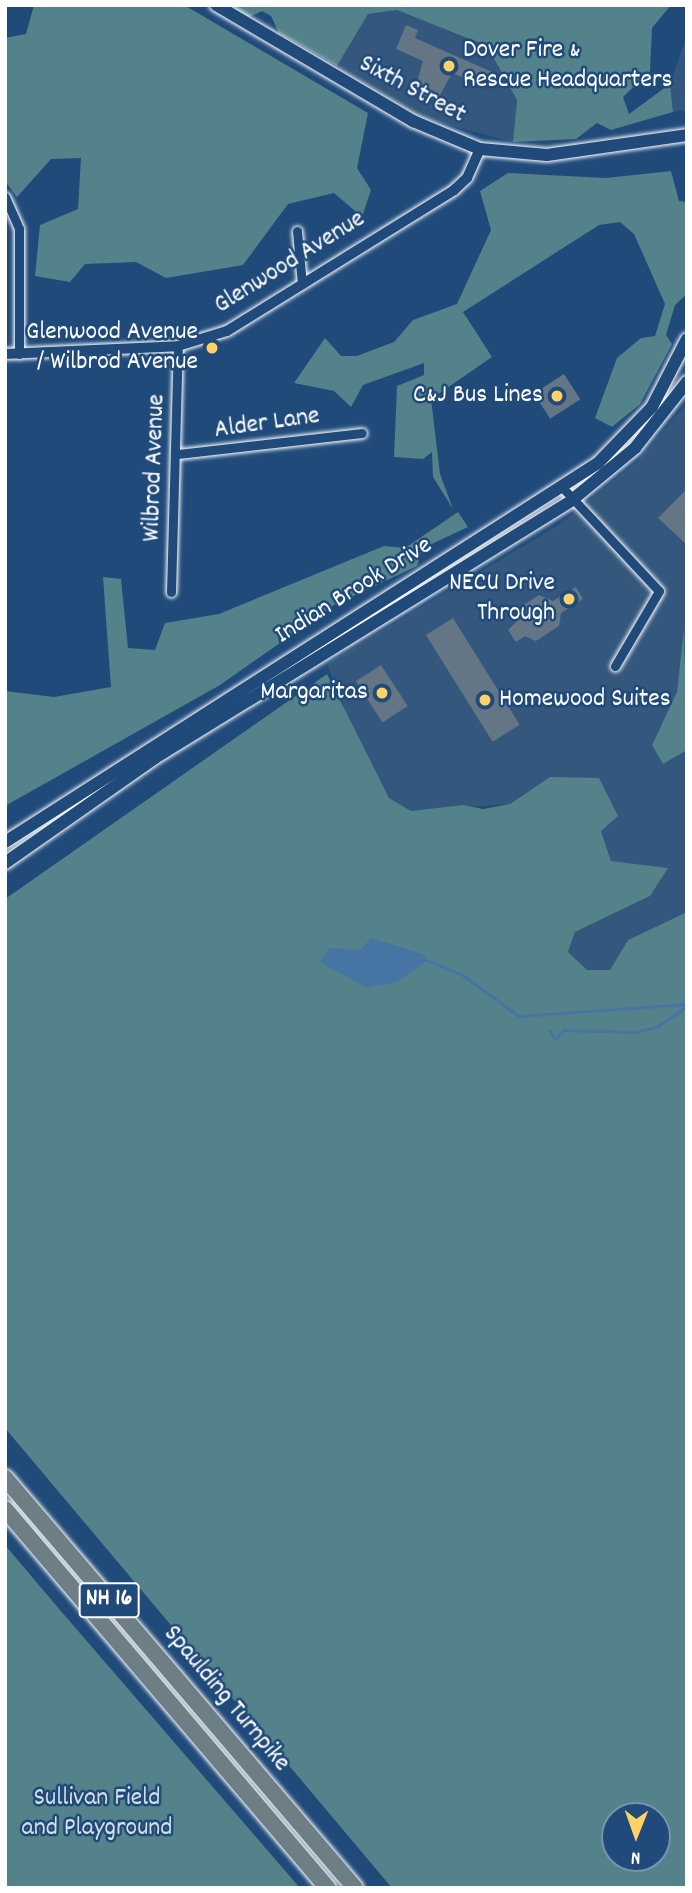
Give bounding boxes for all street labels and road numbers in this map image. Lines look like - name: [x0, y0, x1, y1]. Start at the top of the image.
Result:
- street label: Sixth Street: [353, 49, 471, 131]
- street label: Glenwood Avenue: [209, 204, 371, 322]
- street label: Wilbrod Avenue: [137, 394, 173, 542]
- street label: Alder Lane: [212, 401, 322, 447]
- street label: Indian Brook Drive: [270, 530, 438, 652]
- road number: NH 16: [78, 1580, 140, 1620]
- street label: Spaulding Turnpike: [156, 1619, 296, 1779]

